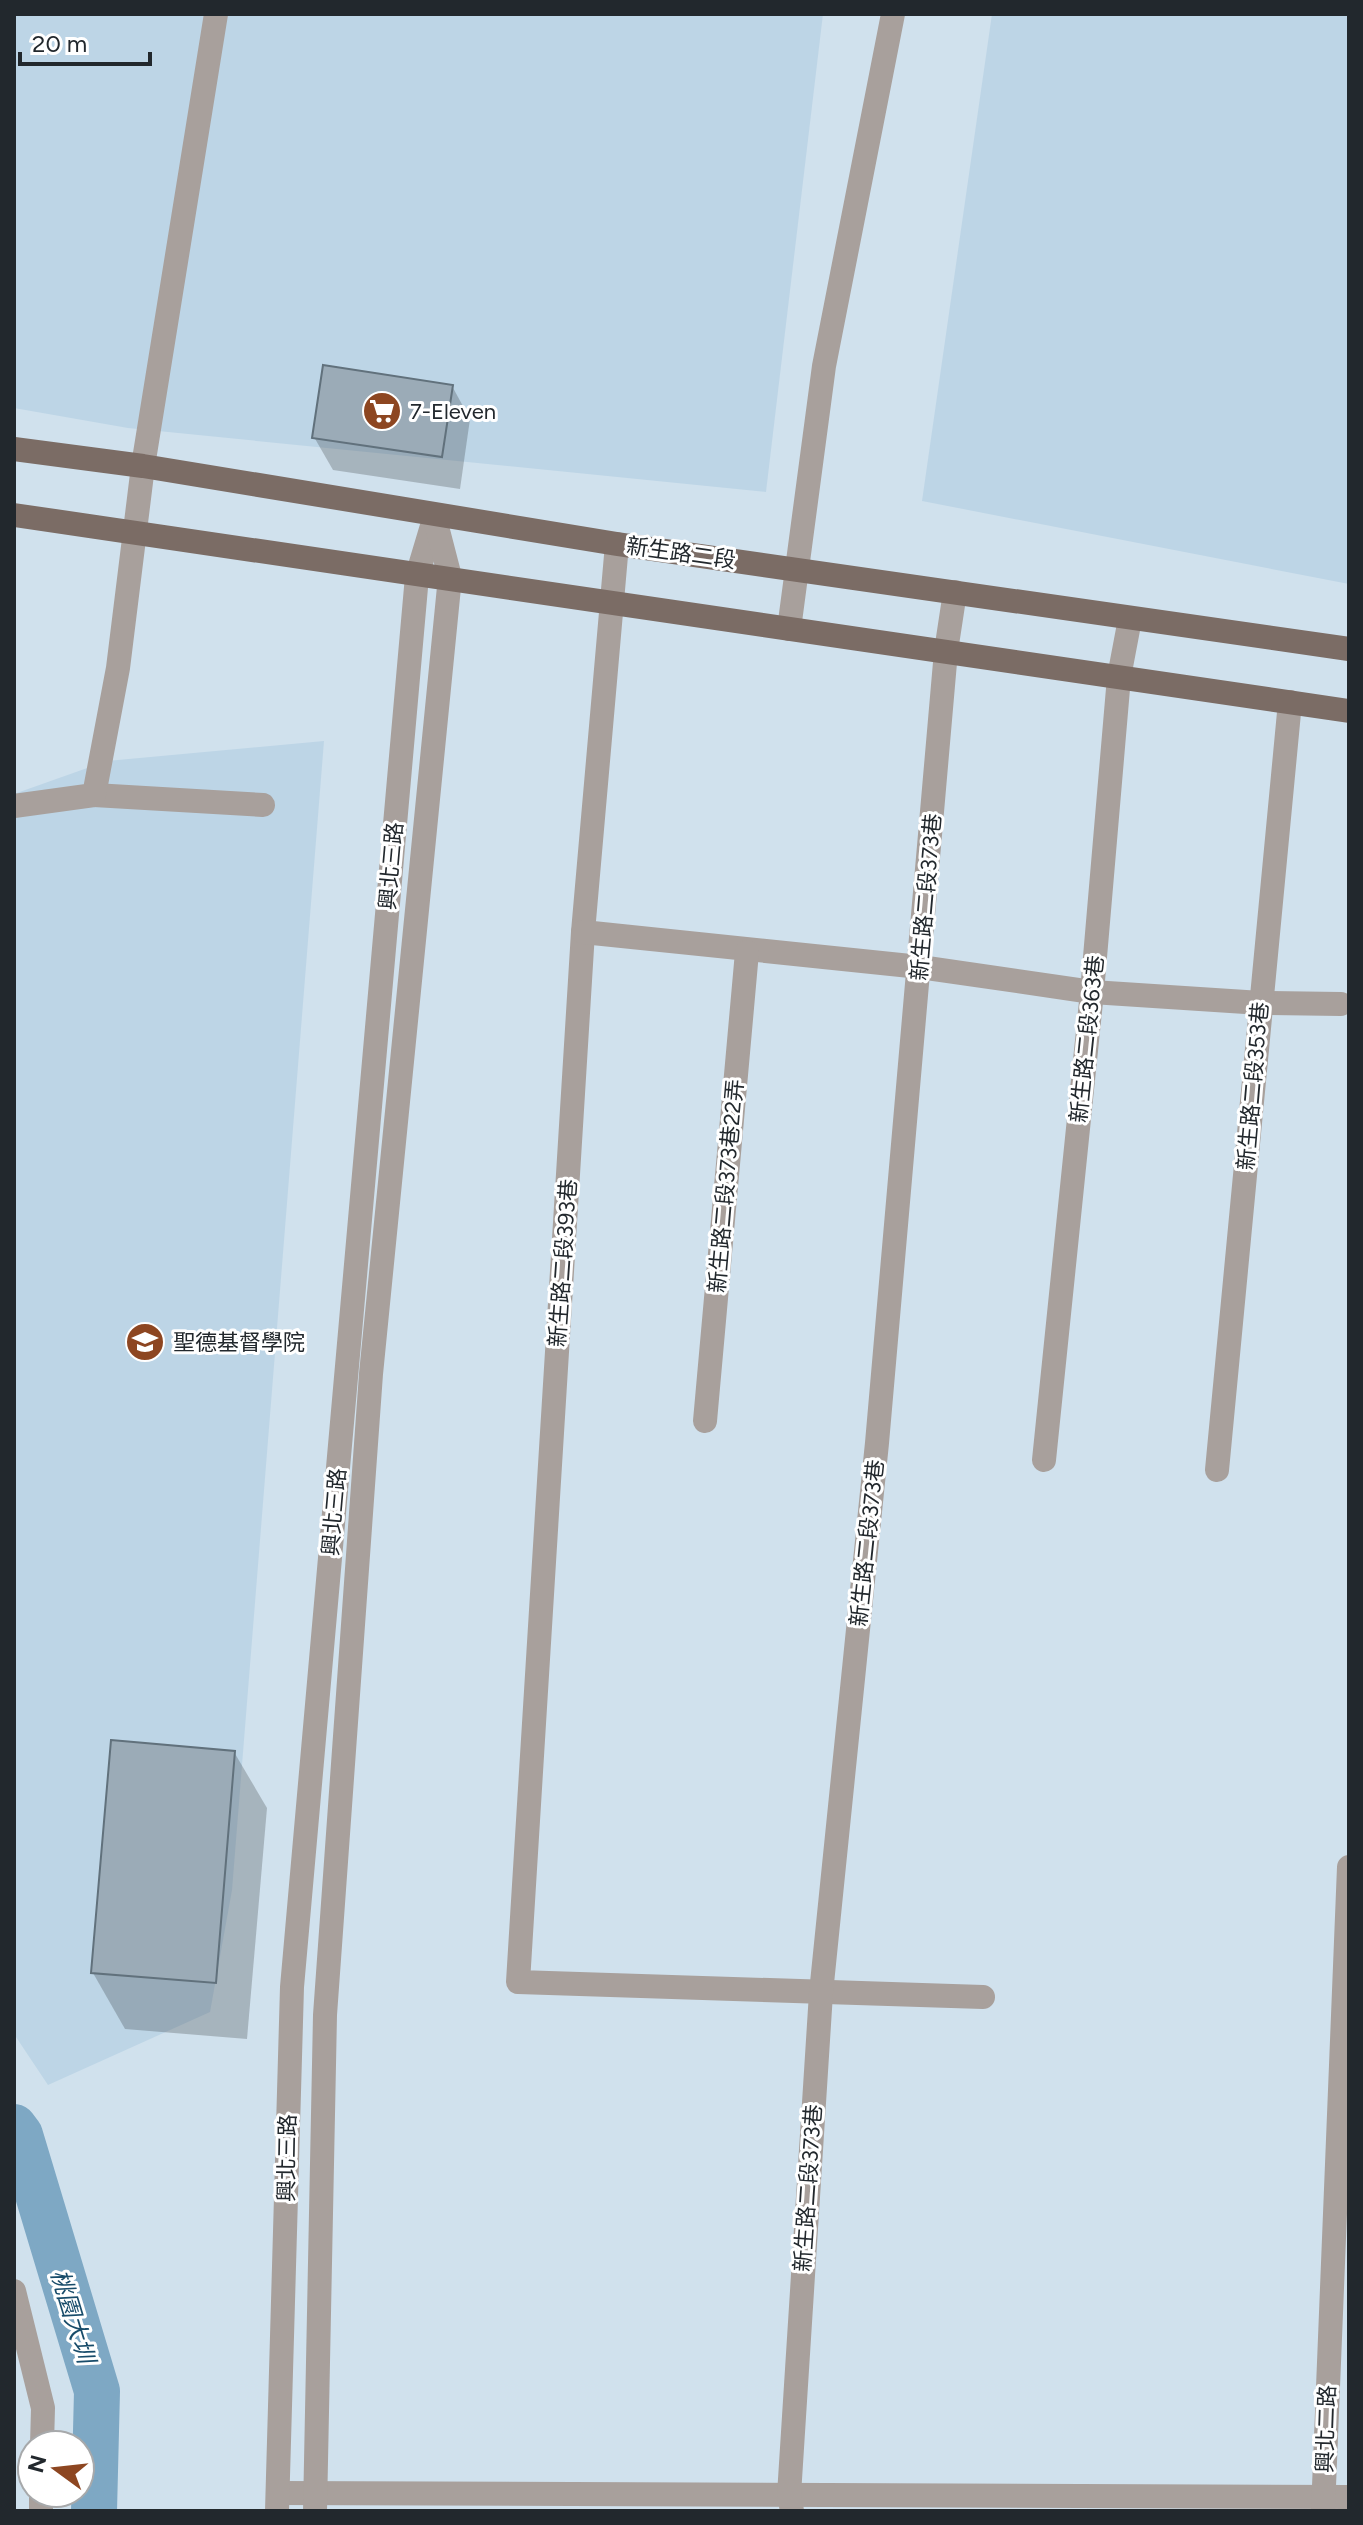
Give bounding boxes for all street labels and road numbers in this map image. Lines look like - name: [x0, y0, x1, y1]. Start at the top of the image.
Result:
- street label: 新生路二段: [625, 532, 737, 574]
- street label: 新生路二段373巷: [905, 812, 947, 982]
- street label: 興北三路: [374, 821, 408, 911]
- street label: 新生路二段363巷: [1065, 954, 1109, 1124]
- street label: 新生路二段353巷: [1232, 1001, 1274, 1171]
- street label: 新生路二段373巷22弄: [703, 1078, 749, 1294]
- street label: 新生路二段393巷: [544, 1178, 582, 1348]
- street label: 新生路二段373巷: [845, 1458, 889, 1628]
- street label: 興北三路: [317, 1467, 351, 1557]
- street label: 新生路二段373巷: [789, 2103, 827, 2273]
- street label: 興北三路: [273, 2114, 301, 2202]
- street label: 興北二路: [1311, 2385, 1341, 2473]

